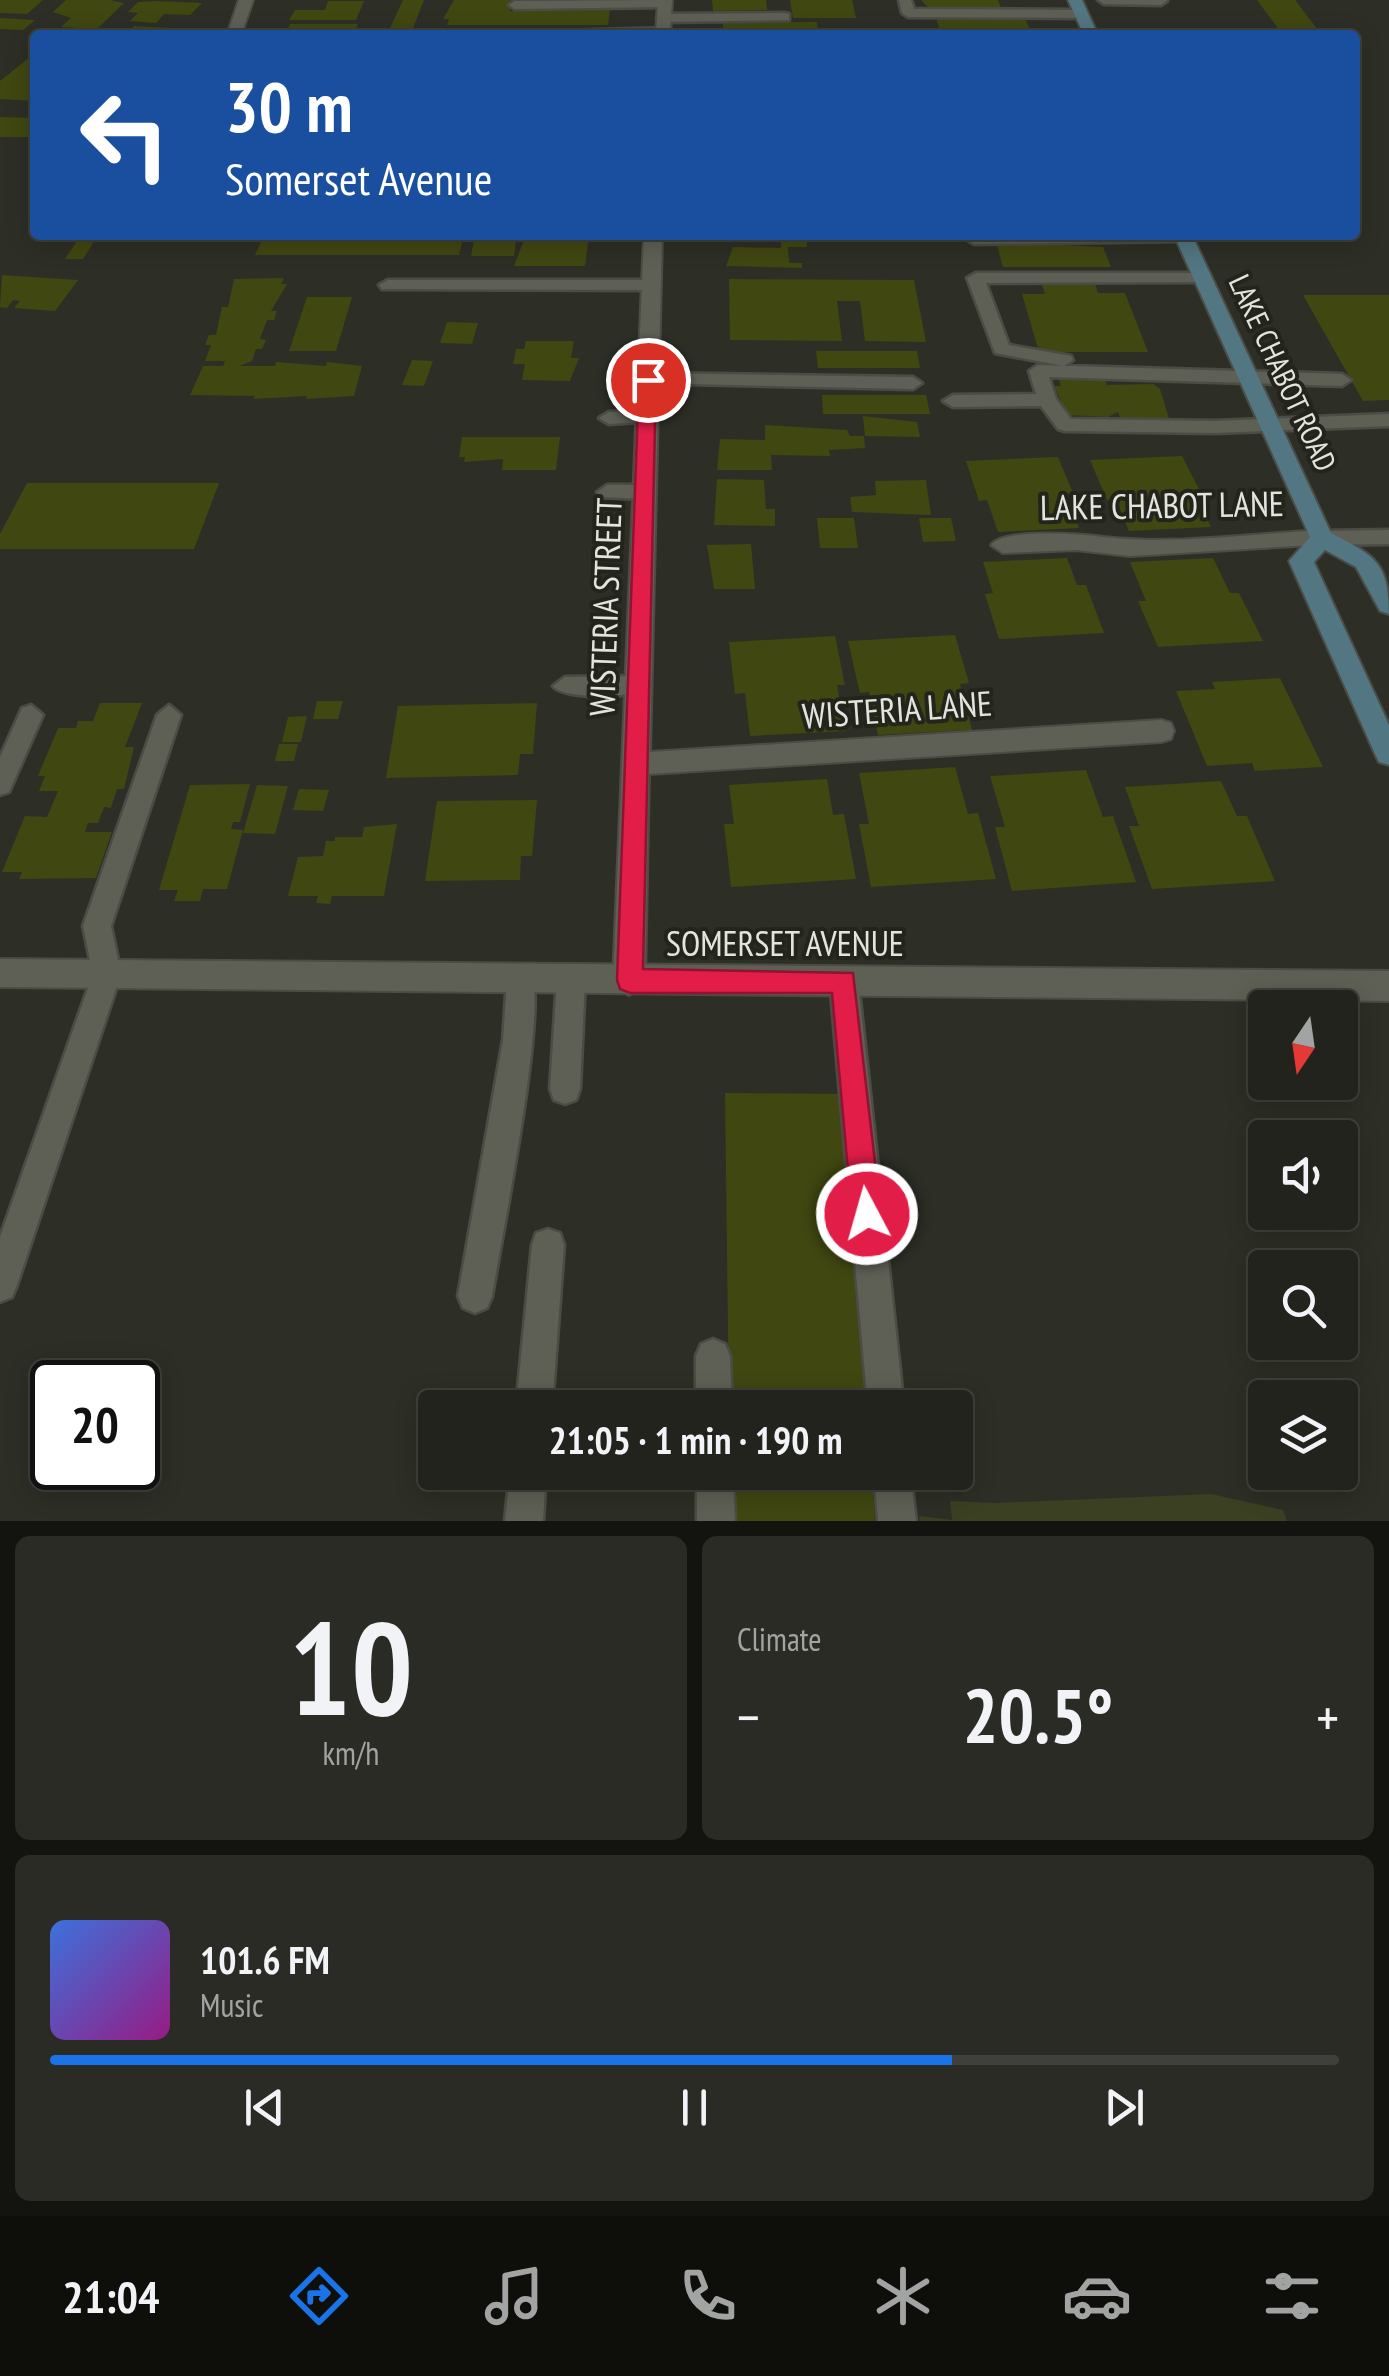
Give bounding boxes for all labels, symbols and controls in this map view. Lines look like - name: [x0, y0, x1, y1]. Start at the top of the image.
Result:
- text: 30 m: [225, 61, 353, 151]
- icon: left: [60, 70, 190, 200]
- text: Somerset Avenue: [225, 149, 492, 207]
- street label: LAKE CHABOT ROAD: [1221, 268, 1346, 477]
- pin: [606, 338, 691, 423]
- icon: arrive: [621, 353, 676, 408]
- street label: LAKE CHABOT LANE: [1040, 480, 1284, 530]
- street label: WISTERIA STREET: [578, 497, 632, 717]
- street label: WISTERIA LANE: [800, 679, 993, 739]
- street label: SOMERSET AVENUE: [666, 920, 904, 966]
- north arrow: [1248, 990, 1358, 1100]
- map controls: [1248, 990, 1358, 1490]
- button: sound: [1248, 1120, 1358, 1230]
- position arrow: [815, 1162, 919, 1266]
- button: search: [1248, 1250, 1358, 1360]
- speed limit sign: 20: [30, 1360, 160, 1490]
- button: layers: [1248, 1380, 1358, 1490]
- text: 21:05 · 1 min · 190 m: [549, 1415, 842, 1464]
- text: 10: [289, 1583, 413, 1751]
- text: Climate: [737, 1618, 821, 1660]
- text: 20.5°: [963, 1667, 1113, 1764]
- text: −: [737, 1681, 760, 1752]
- text: +: [1316, 1681, 1339, 1752]
- text: km/h: [323, 1732, 379, 1774]
- text: 101.6 FM: [200, 1935, 330, 1984]
- text: Music: [200, 1984, 263, 2026]
- icon: previous: [237, 2080, 292, 2135]
- icon: pause: [667, 2080, 722, 2135]
- icon: next: [1097, 2080, 1152, 2135]
- icon: directions: [284, 2261, 354, 2331]
- icon: music: [479, 2261, 549, 2331]
- icon: phone: [673, 2261, 743, 2331]
- icon: climate: [868, 2261, 938, 2331]
- icon: car: [1062, 2261, 1132, 2331]
- icon: filters: [1257, 2261, 1327, 2331]
- text: 21:04: [62, 2267, 160, 2325]

